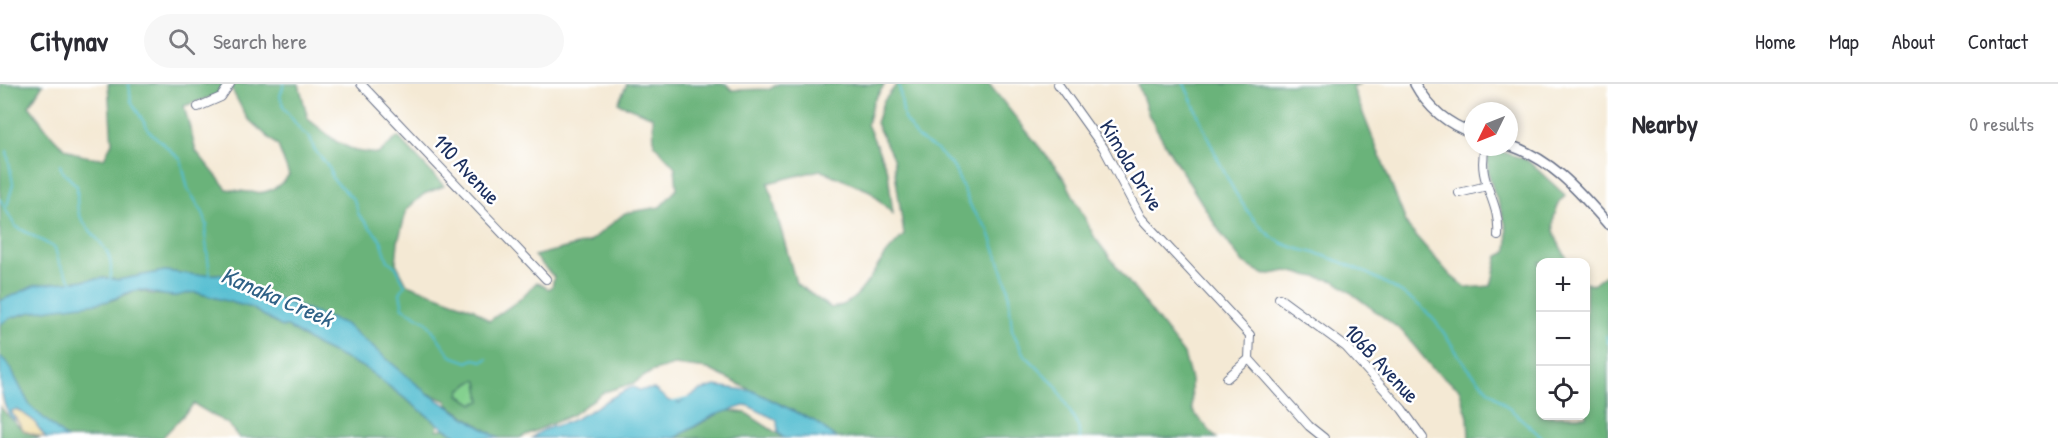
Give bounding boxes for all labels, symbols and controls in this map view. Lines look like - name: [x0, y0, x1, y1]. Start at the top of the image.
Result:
- search box: [144, 14, 564, 68]
- text: Citynav: [30, 22, 108, 60]
- icon: search: [165, 25, 198, 58]
- text: Search here: [213, 26, 307, 56]
- text: Home: [1755, 27, 1796, 56]
- text: Map: [1829, 27, 1859, 56]
- text: About: [1892, 27, 1935, 56]
- text: Contact: [1968, 27, 2028, 56]
- north arrow: [1464, 102, 1518, 156]
- text: Nearby: [1632, 106, 1698, 141]
- text: 0 results: [1969, 110, 2034, 137]
- street label: Kimola Drive: [1093, 114, 1171, 216]
- street label: 110 Avenue: [426, 127, 508, 211]
- water label: Kanaka Creek: [217, 258, 340, 335]
- map controls: [1536, 258, 1590, 420]
- button: +: [1536, 258, 1590, 312]
- button: −: [1536, 312, 1590, 366]
- street label: 106B Avenue: [1337, 317, 1427, 409]
- button: locate: [1536, 366, 1590, 420]

